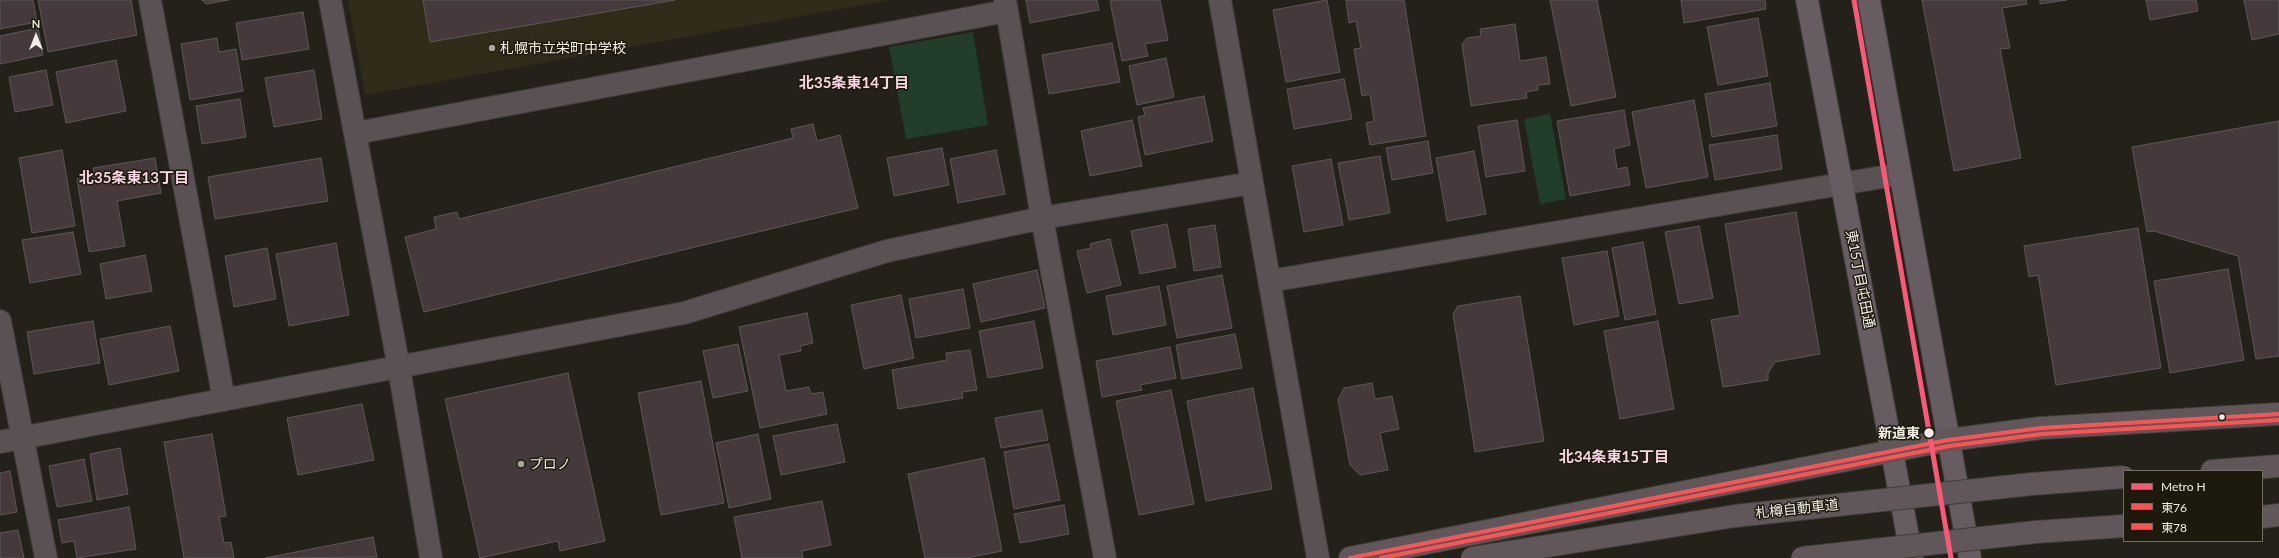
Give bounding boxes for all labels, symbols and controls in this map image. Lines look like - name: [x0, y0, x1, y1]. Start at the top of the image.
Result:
- north arrow: [16, 16, 56, 56]
- text: N: [32, 17, 40, 30]
- place label: 札幌市立栄町中学校: [500, 40, 626, 56]
- marker: 札幌市立栄町中学校: [487, 43, 497, 53]
- district label: 北35条東14丁目: [799, 74, 909, 92]
- district label: 北35条東13丁目: [79, 169, 189, 187]
- street label: 東15丁目屯田通: [1842, 228, 1878, 330]
- unlabelled marker: [2217, 412, 2227, 422]
- place label: 新道東: [1878, 425, 1920, 441]
- marker: 新道東: [1922, 426, 1936, 440]
- district label: 北34条東15丁目: [1559, 448, 1669, 466]
- place label: プロノ: [529, 456, 571, 472]
- marker: プロノ: [516, 459, 526, 469]
- legend: [2123, 470, 2263, 542]
- text: Metro H: [2161, 479, 2206, 494]
- street label: 札樽自動車道: [1754, 496, 1840, 522]
- text: 東76: [2161, 500, 2187, 515]
- text: 東78: [2161, 520, 2187, 535]

